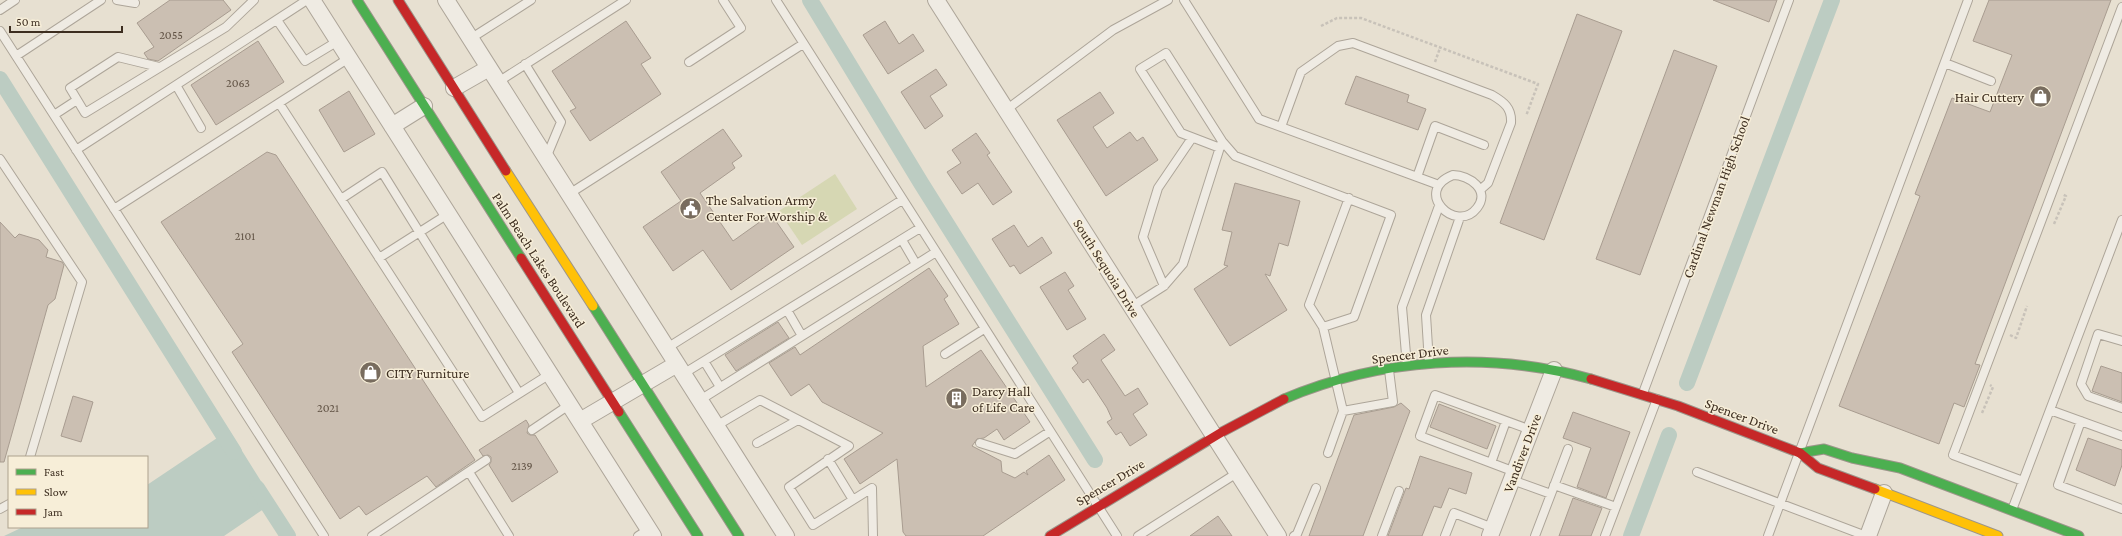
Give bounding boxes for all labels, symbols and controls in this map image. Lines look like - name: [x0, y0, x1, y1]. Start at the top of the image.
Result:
- scale bar: [10, 8, 122, 34]
- text: 50 m: [16, 15, 41, 29]
- house number: 2055: [159, 28, 183, 42]
- house number: 2063: [226, 76, 250, 90]
- shop icon: Hair Cuttery: [2027, 84, 2053, 110]
- place label: Hair Cuttery: [1955, 89, 2025, 105]
- street label: Cardinal Newman High School: [1679, 113, 1753, 280]
- street label: Palm Beach Lakes Boulevard: [489, 189, 589, 331]
- place label: The Salvation Army Center For Worship &: [706, 192, 828, 224]
- public building icon: The Salvation Army Center For Worship &: [677, 195, 703, 221]
- street label: South Sequoia Drive: [1070, 216, 1144, 320]
- house number: 2101: [235, 229, 255, 243]
- street label: Spencer Drive: [1371, 341, 1449, 367]
- shop icon: CITY Furniture: [358, 360, 384, 386]
- place label: CITY Furniture: [386, 365, 469, 381]
- place label: Darcy Hall of Life Care: [972, 383, 1035, 415]
- building icon: Darcy Hall of Life Care: [943, 386, 969, 412]
- street label: Spencer Drive: [1703, 395, 1781, 437]
- house number: 2021: [317, 401, 339, 415]
- street label: Vandiver Drive: [1500, 411, 1544, 495]
- street label: Spencer Drive: [1073, 455, 1147, 509]
- legend: [8, 456, 148, 528]
- house number: 2139: [511, 459, 533, 473]
- text: Fast: [44, 465, 65, 479]
- text: Slow: [44, 485, 68, 499]
- text: Jam: [43, 505, 63, 519]

